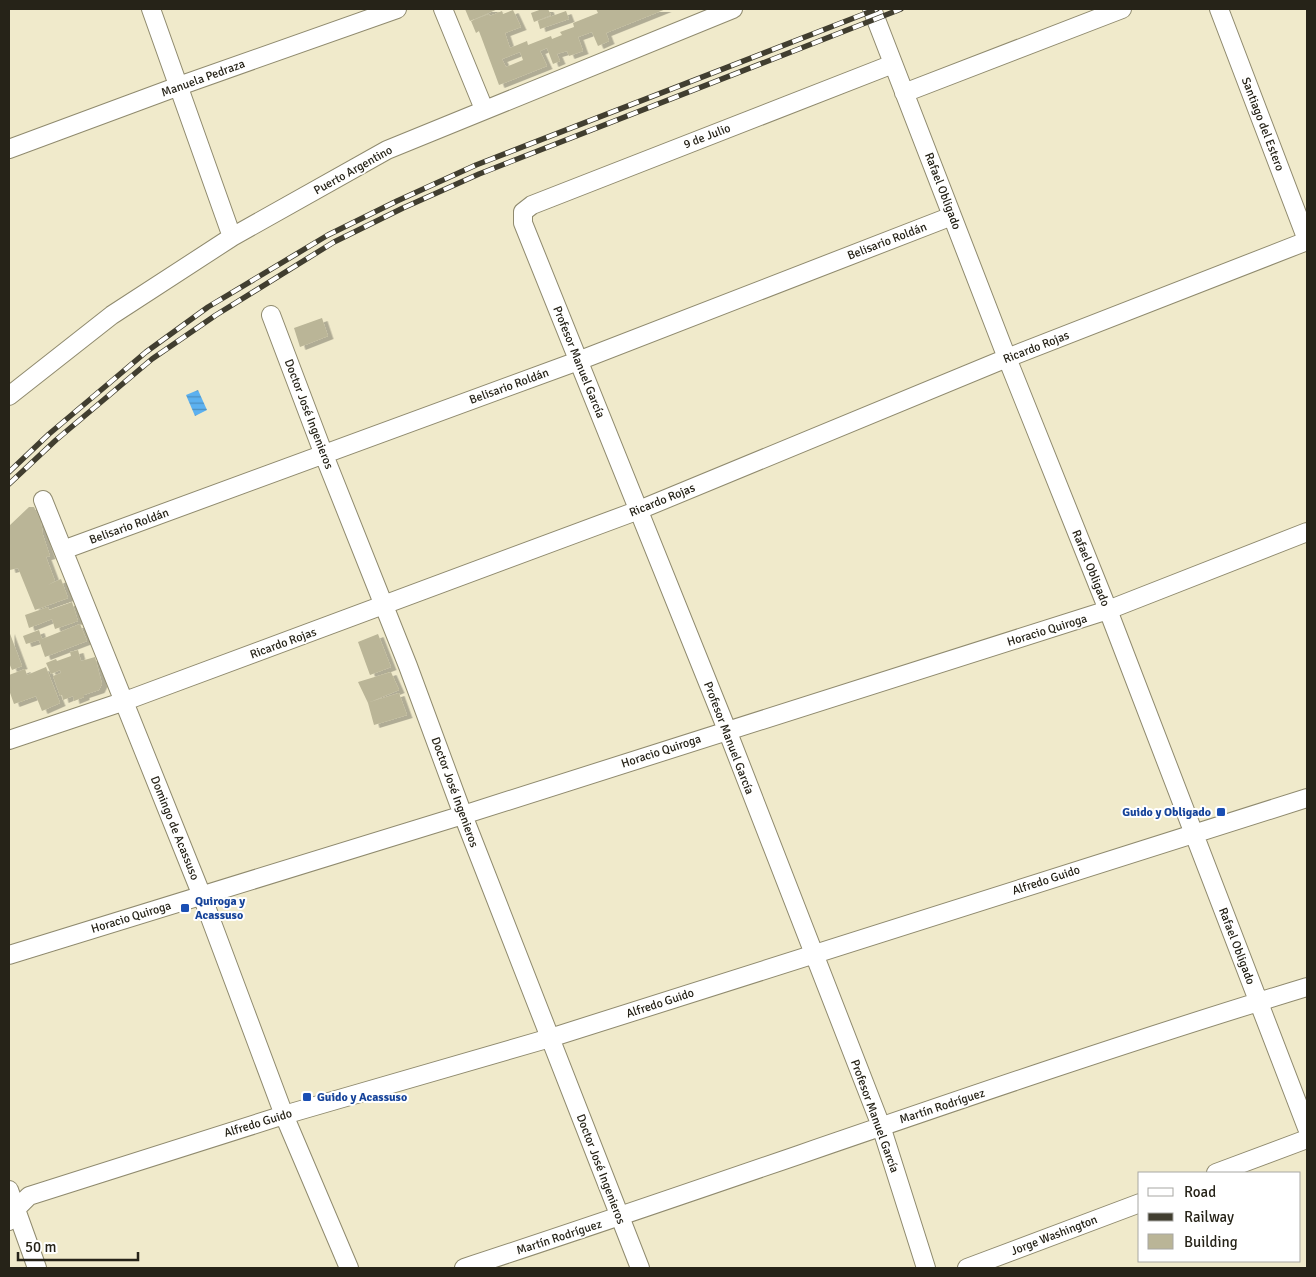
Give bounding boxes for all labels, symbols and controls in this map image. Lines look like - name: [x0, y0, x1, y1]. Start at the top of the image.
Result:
- street label: Manuela Pedraza: [159, 56, 247, 101]
- street label: Santiago del Estero: [1238, 75, 1287, 173]
- street label: 9 de Julio: [682, 121, 733, 152]
- street label: Puerto Argentino: [311, 143, 395, 198]
- street label: Rafael Obligado: [921, 151, 964, 232]
- street label: Belisario Roldán: [845, 219, 929, 263]
- street label: Profesor Manuel García: [549, 304, 608, 420]
- street label: Ricardo Rojas: [1001, 328, 1071, 367]
- street label: Doctor José Ingenieros: [281, 357, 336, 471]
- street label: Belisario Roldán: [467, 365, 551, 408]
- street label: Ricardo Rojas: [627, 480, 697, 520]
- street label: Belisario Roldán: [87, 505, 171, 548]
- street label: Rafael Obligado: [1068, 528, 1113, 609]
- street label: Horacio Quiroga: [1005, 611, 1089, 650]
- street label: Ricardo Rojas: [248, 625, 318, 662]
- street label: Profesor Manuel García: [700, 680, 757, 797]
- street label: Horacio Quiroga: [619, 732, 703, 771]
- street label: Doctor José Ingenieros: [428, 735, 481, 849]
- street label: Domingo de Acassuso: [147, 774, 202, 883]
- place label: Guido y Obligado: [1122, 805, 1211, 820]
- marker: Guido y Obligado: [1215, 806, 1227, 818]
- street label: Alfredo Guido: [1010, 862, 1082, 898]
- place label: Quiroga y Acassuso: [195, 894, 245, 923]
- street label: Horacio Quiroga: [89, 898, 173, 937]
- marker: Quiroga y Acassuso: [179, 902, 191, 914]
- street label: Rafael Obligado: [1215, 906, 1258, 987]
- street label: Alfredo Guido: [624, 985, 696, 1021]
- street label: Profesor Manuel García: [847, 1057, 902, 1175]
- street label: Martín Rodríguez: [898, 1086, 987, 1127]
- place label: Guido y Acassuso: [317, 1090, 407, 1105]
- marker: Guido y Acassuso: [301, 1091, 313, 1103]
- street label: Alfredo Guido: [222, 1106, 294, 1141]
- street label: Doctor José Ingenieros: [573, 1112, 628, 1226]
- legend: [1138, 1172, 1301, 1262]
- text: Road: [1184, 1183, 1216, 1201]
- text: Railway: [1184, 1208, 1234, 1226]
- street label: Jorge Washington: [1009, 1212, 1100, 1259]
- street label: Martín Rodríguez: [515, 1217, 604, 1258]
- scale bar: [18, 1230, 138, 1262]
- text: Building: [1184, 1233, 1238, 1251]
- text: 50 m: [25, 1238, 56, 1256]

